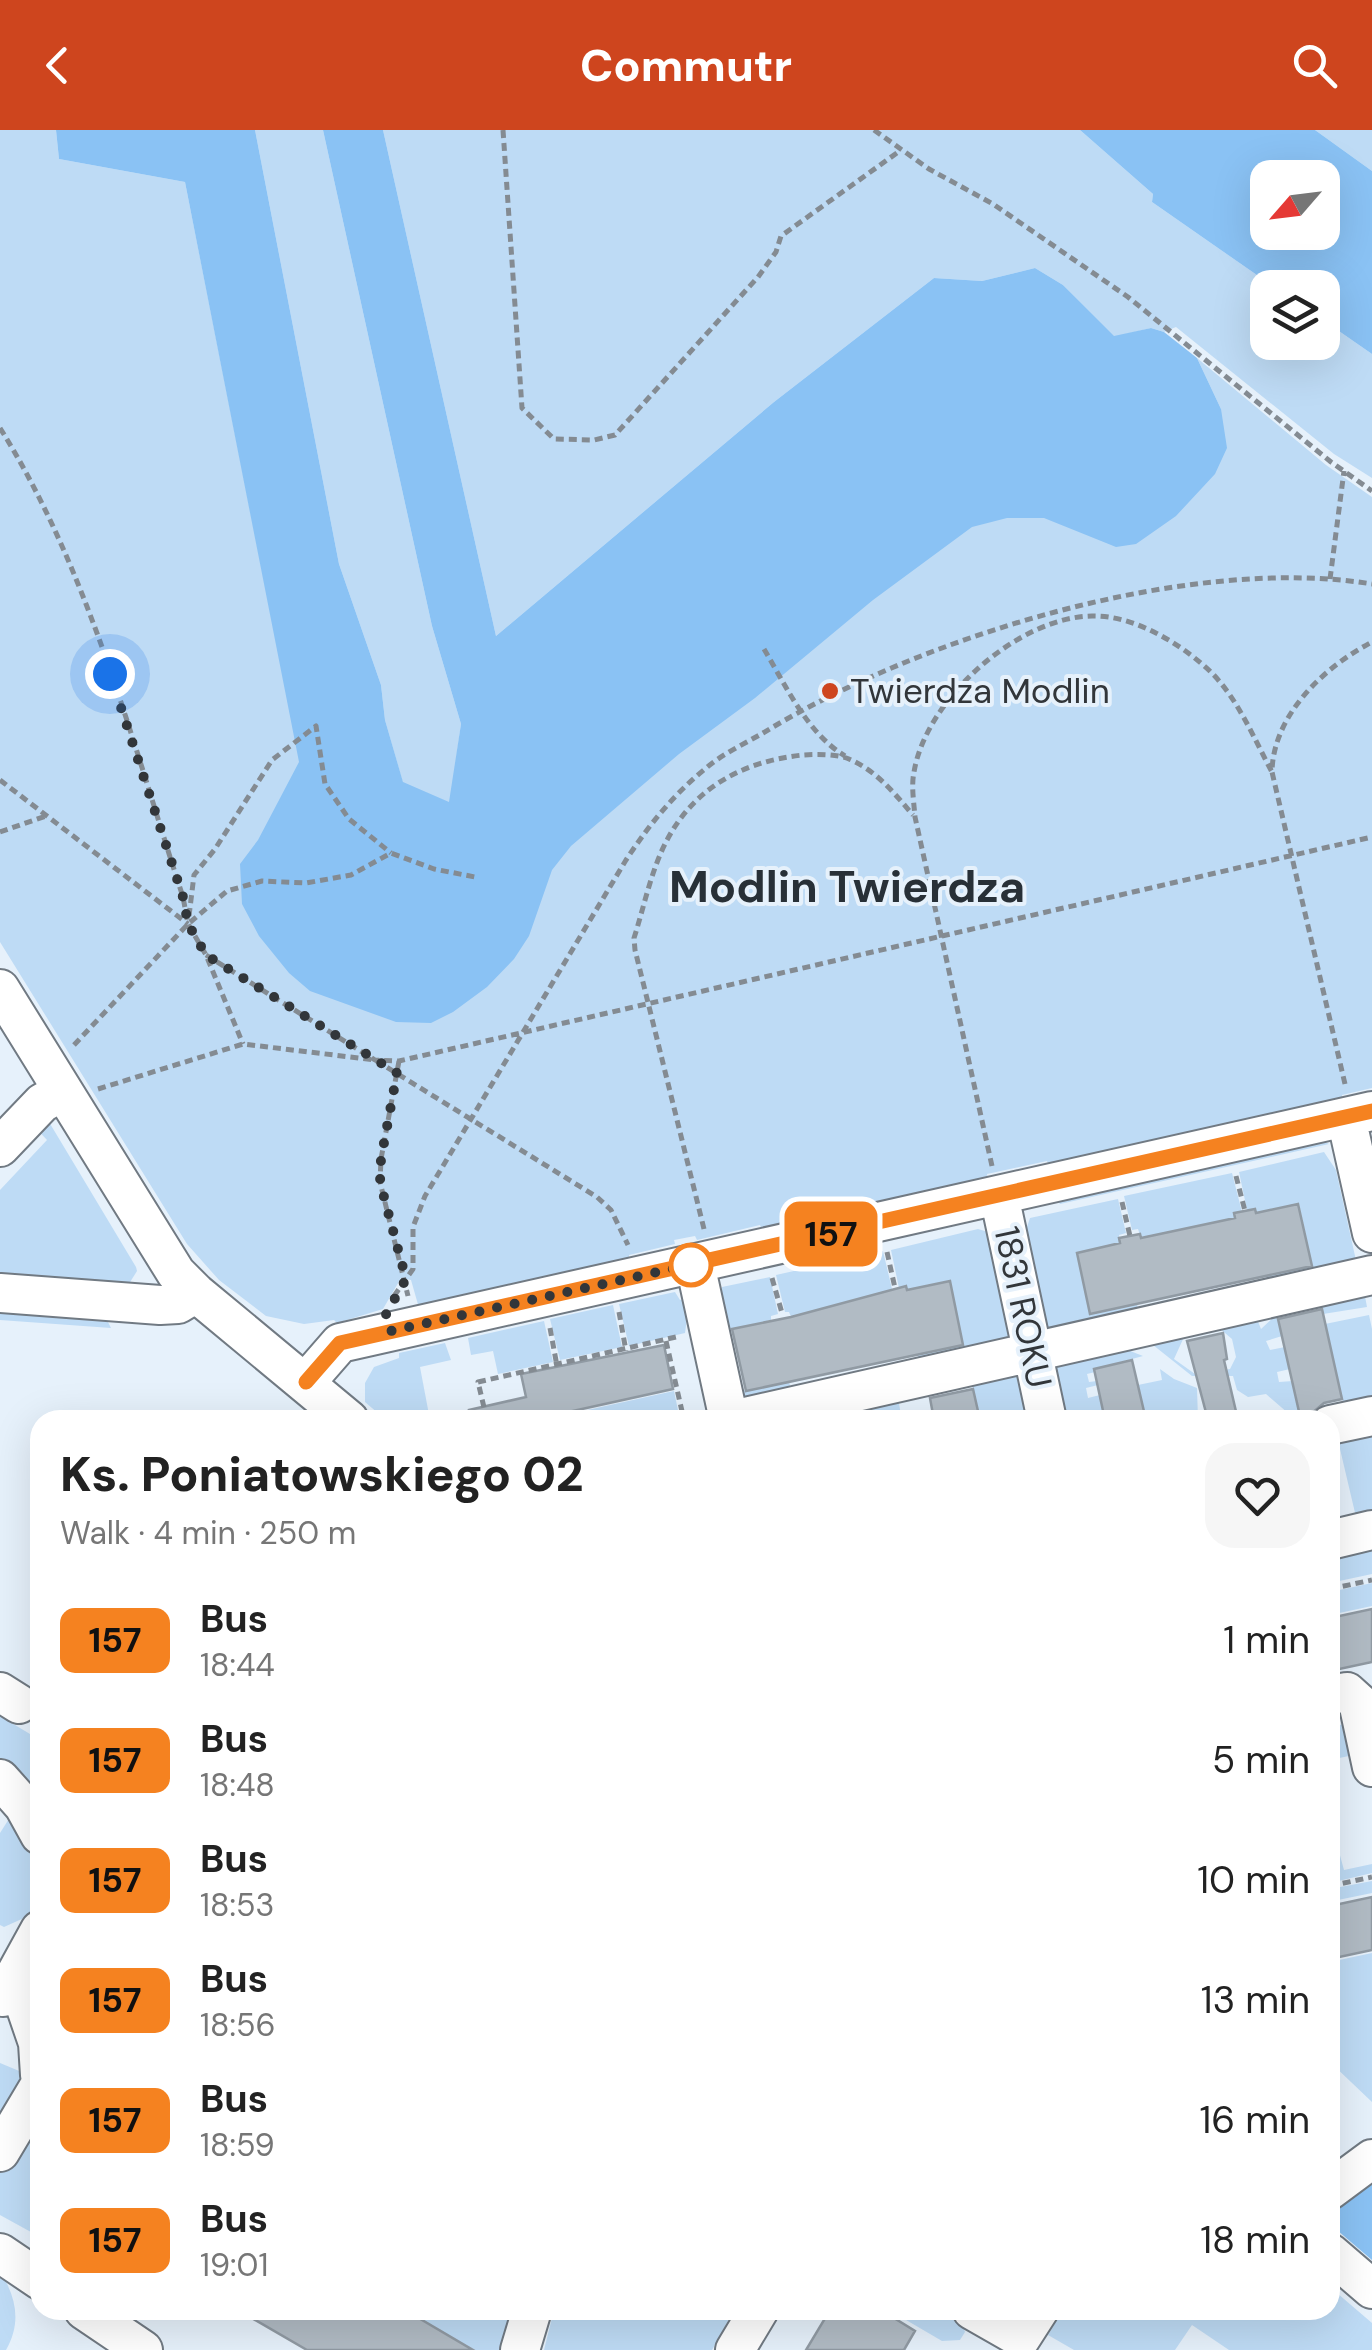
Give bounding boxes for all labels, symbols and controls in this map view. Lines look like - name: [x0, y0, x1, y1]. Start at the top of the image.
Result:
- text: Commutr: [580, 36, 792, 95]
- icon: back: [30, 38, 85, 93]
- icon: search: [1287, 38, 1342, 93]
- north arrow: [1250, 160, 1340, 250]
- map controls: [1250, 160, 1340, 360]
- button: layers: [1250, 270, 1340, 360]
- your location: [85, 649, 135, 699]
- place label: Twierdza Modlin: [850, 668, 1110, 714]
- marker: Twierdza Modlin: [819, 680, 841, 702]
- district label: Modlin Twierdza: [669, 857, 1025, 916]
- line badge: 157: [774, 1202, 888, 1266]
- text: 157: [804, 1211, 858, 1257]
- street label: 1831 ROKU: [983, 1222, 1063, 1392]
- unlabelled marker: [670, 1244, 712, 1286]
- text: Ks. Poniatowskiego 02: [60, 1443, 584, 1506]
- button: heart: [1205, 1443, 1310, 1548]
- text: Walk · 4 min · 250 m: [60, 1512, 356, 1554]
- text: Bus: [200, 1594, 268, 1644]
- text: 1 min: [1223, 1615, 1310, 1665]
- text: 157: [88, 1617, 142, 1663]
- text: 18:44: [200, 1644, 275, 1686]
- text: Bus: [200, 1714, 268, 1764]
- text: 5 min: [1212, 1735, 1310, 1785]
- text: 157: [88, 1737, 142, 1783]
- text: 18:48: [200, 1764, 275, 1806]
- text: Bus: [200, 1834, 268, 1884]
- text: 10 min: [1197, 1855, 1310, 1905]
- text: 157: [88, 1857, 142, 1903]
- text: 18:53: [200, 1884, 274, 1926]
- text: Bus: [200, 1954, 268, 2004]
- text: 13 min: [1201, 1975, 1310, 2025]
- text: 157: [88, 1977, 142, 2023]
- text: 18:56: [200, 2004, 276, 2046]
- text: Bus: [200, 2074, 268, 2124]
- text: 16 min: [1199, 2095, 1310, 2145]
- text: 157: [88, 2097, 142, 2143]
- text: 18:59: [200, 2124, 275, 2166]
- text: Bus: [200, 2194, 268, 2244]
- text: 18 min: [1200, 2215, 1310, 2265]
- text: 157: [88, 2217, 142, 2263]
- text: 19:01: [200, 2244, 268, 2286]

